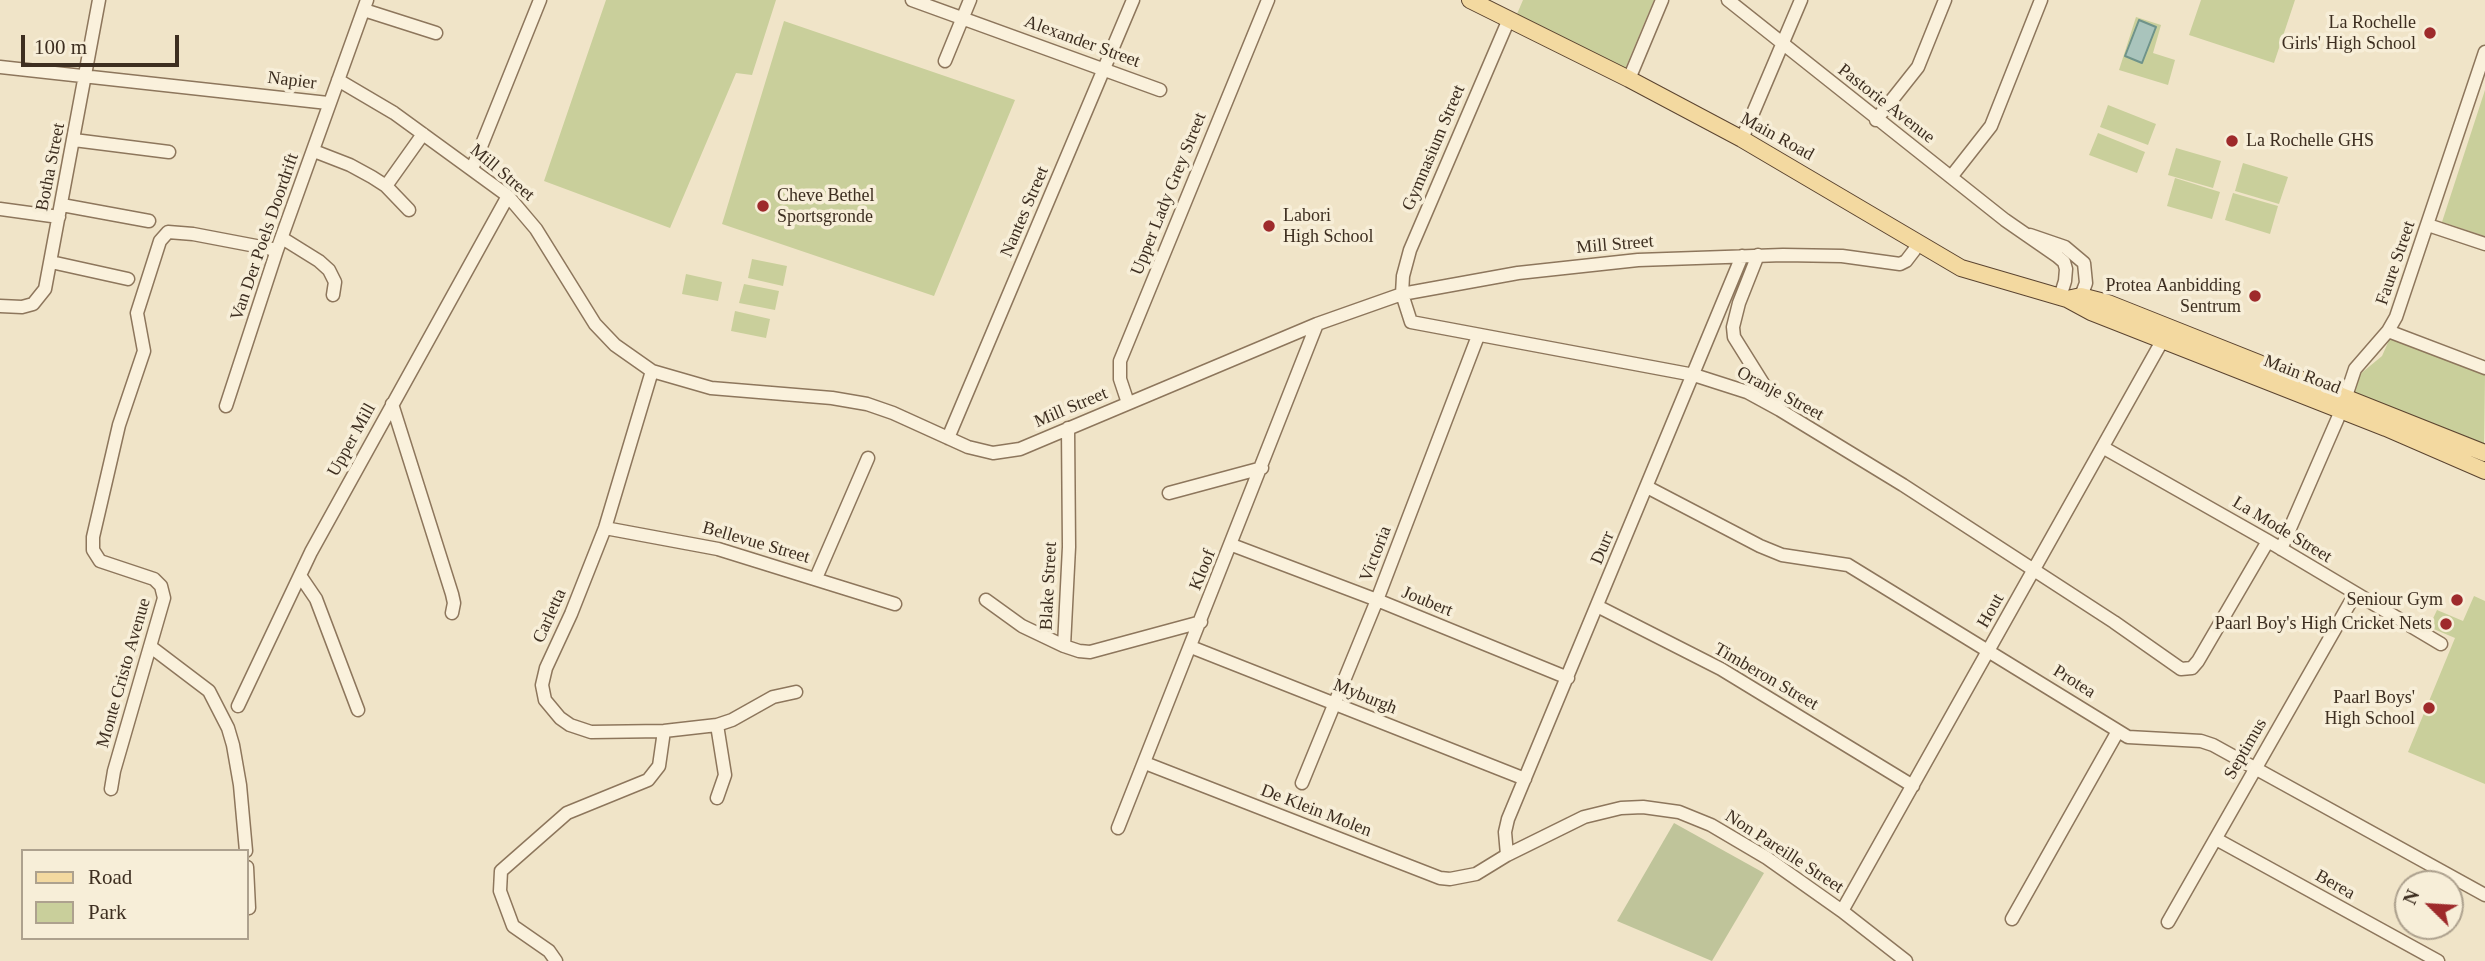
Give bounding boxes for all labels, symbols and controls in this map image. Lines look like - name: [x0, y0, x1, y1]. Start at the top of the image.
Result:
- street label: Alexander Street: [1021, 11, 1143, 73]
- place label: La Rochelle Girls' High School: [2282, 12, 2416, 54]
- scale bar: [24, 21, 182, 65]
- marker: La Rochelle Girls' High School: [2422, 25, 2438, 41]
- text: 100 m: [34, 35, 87, 59]
- street label: Pastorie Avenue: [1833, 59, 1939, 149]
- street label: Napier: [266, 67, 318, 95]
- street label: Gymnasium Street: [1398, 82, 1470, 214]
- street label: Main Road: [1737, 108, 1817, 166]
- street label: Upper Lady Grey Street: [1127, 110, 1211, 278]
- street label: Botha Street: [32, 121, 70, 213]
- place label: La Rochelle GHS: [2246, 130, 2374, 152]
- marker: La Rochelle GHS: [2224, 133, 2240, 149]
- street label: Mill Street: [465, 140, 539, 206]
- street label: Van Der Poels Doordrift: [226, 151, 304, 323]
- street label: Nantes Street: [996, 163, 1054, 261]
- place label: Cheve Bethel Sportsgronde: [777, 185, 874, 228]
- marker: Cheve Bethel Sportsgronde: [755, 198, 771, 214]
- place label: Labori High School: [1283, 205, 1374, 248]
- marker: Labori High School: [1261, 218, 1277, 234]
- street label: Faure Street: [2372, 218, 2420, 308]
- street label: Mill Street: [1575, 231, 1655, 259]
- place label: Protea Aanbidding Sentrum: [2106, 275, 2241, 318]
- marker: Protea Aanbidding Sentrum: [2247, 288, 2263, 304]
- street label: Main Road: [2261, 350, 2343, 400]
- street label: Oranje Street: [1733, 362, 1827, 426]
- street label: Mill Street: [1031, 383, 1111, 433]
- street label: Upper Mill: [323, 400, 381, 480]
- street label: La Mode Street: [2228, 492, 2336, 568]
- street label: Bellevue Street: [700, 517, 812, 569]
- street label: Victoria: [1356, 523, 1396, 585]
- street label: Durr: [1586, 528, 1620, 568]
- street label: Blake Street: [1036, 541, 1062, 631]
- street label: Kloof: [1185, 546, 1221, 594]
- street label: Joubert: [1398, 582, 1456, 622]
- street label: Carletta: [529, 586, 571, 646]
- place label: Seniour Gym: [2347, 589, 2443, 611]
- street label: Hout: [1973, 590, 2009, 632]
- marker: Seniour Gym: [2449, 592, 2465, 608]
- street label: Monte Cristo Avenue: [92, 596, 156, 750]
- place label: Paarl Boy's High Cricket Nets: [2215, 613, 2432, 635]
- marker: Paarl Boy's High Cricket Nets: [2438, 616, 2454, 632]
- street label: Timberon Street: [1710, 638, 1822, 716]
- street label: Protea: [2049, 661, 2099, 703]
- street label: Myburgh: [1330, 674, 1400, 720]
- place label: Paarl Boys' High School: [2324, 687, 2415, 730]
- marker: Paarl Boys' High School: [2421, 700, 2437, 716]
- street label: Septimus: [2220, 715, 2272, 783]
- street label: De Klein Molen: [1258, 780, 1374, 842]
- street label: Non Pareille Street: [1721, 806, 1847, 898]
- legend: [21, 849, 248, 940]
- text: Road: [88, 865, 132, 889]
- street label: Berea: [2311, 865, 2359, 905]
- north arrow: [2394, 870, 2464, 940]
- text: N: [2399, 887, 2424, 908]
- text: Park: [88, 900, 127, 924]

